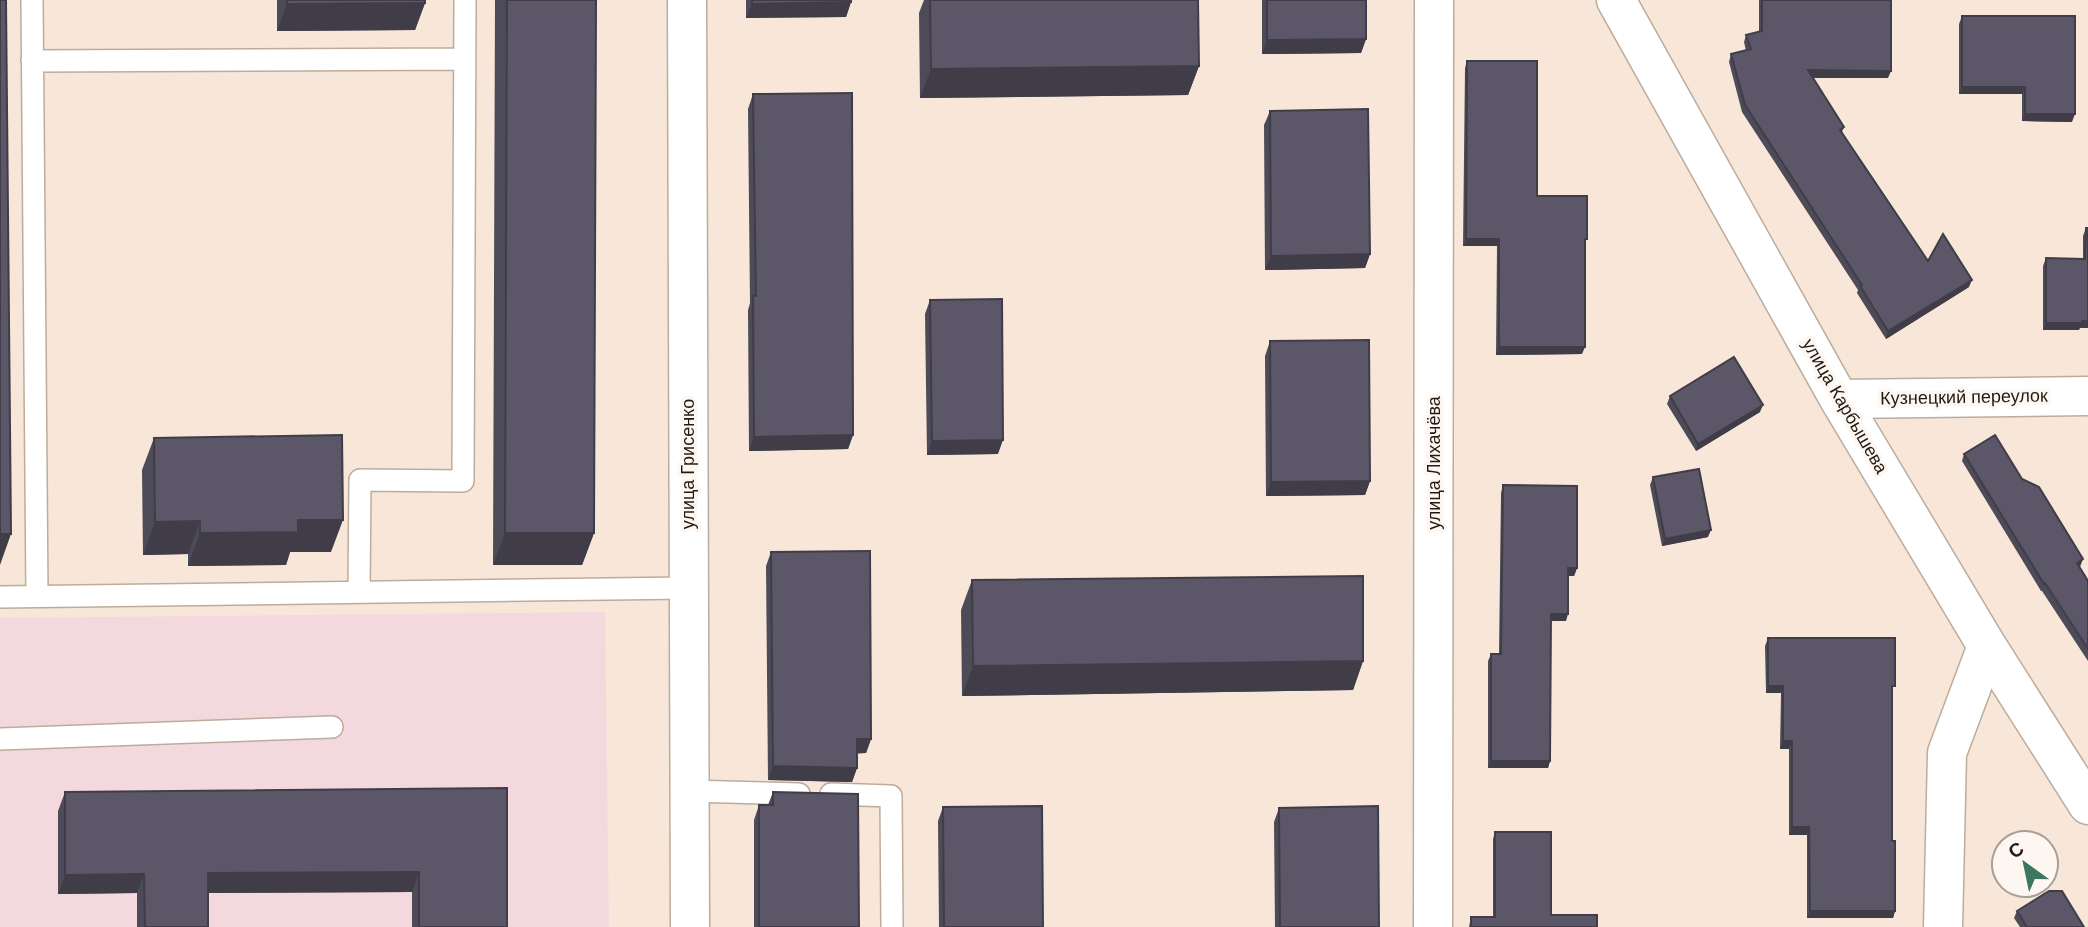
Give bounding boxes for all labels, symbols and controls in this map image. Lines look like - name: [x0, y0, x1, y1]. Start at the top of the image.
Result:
- street label: улица Карбышева: [1798, 335, 1892, 478]
- street label: Кузнецкий переулок: [1880, 386, 2048, 408]
- street label: улица Лихачёва: [1424, 395, 1444, 530]
- street label: улица Грисенко: [678, 399, 698, 529]
- north arrow: [1990, 829, 2060, 899]
- text: С: [2005, 837, 2028, 863]

